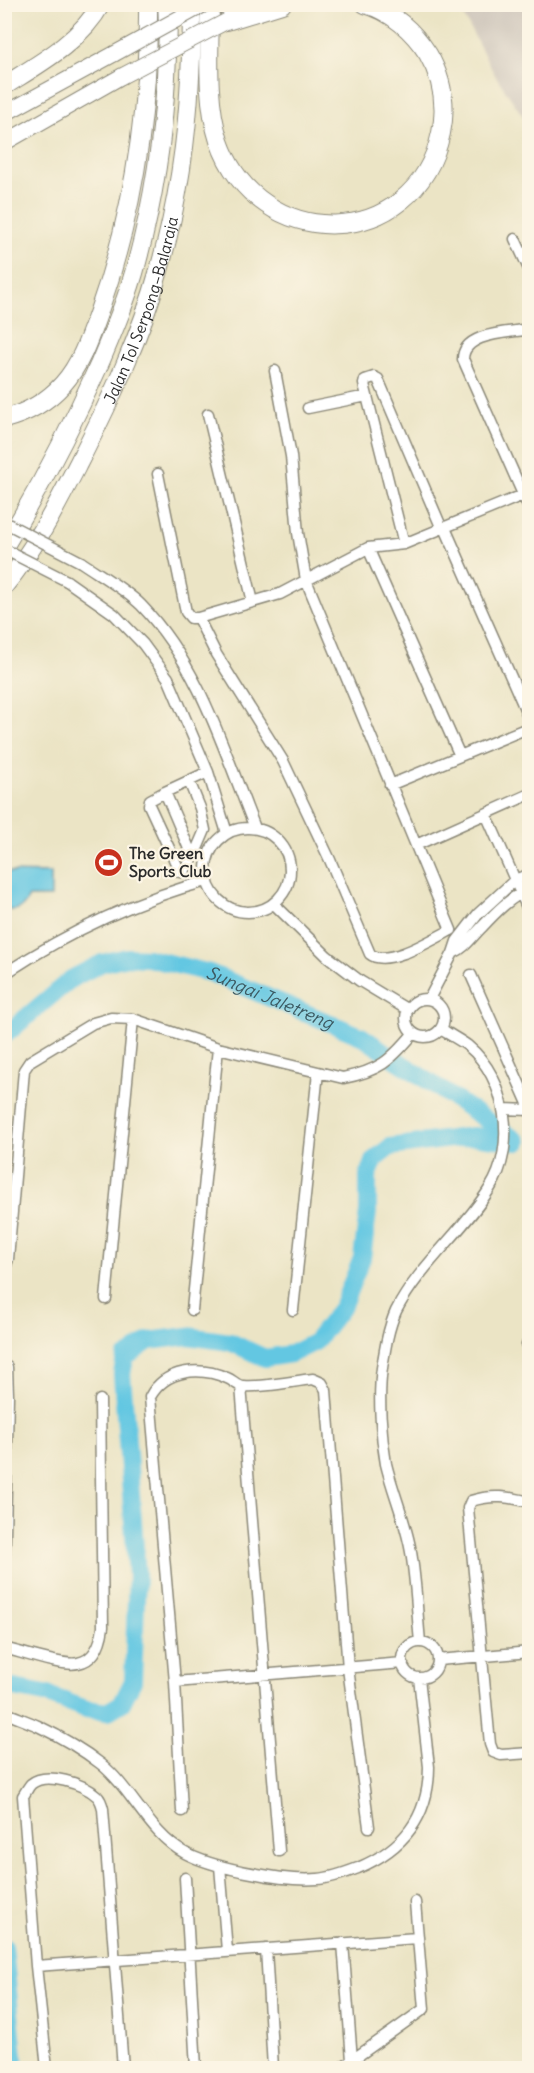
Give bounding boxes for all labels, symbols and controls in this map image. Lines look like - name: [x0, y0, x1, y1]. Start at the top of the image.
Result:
- street label: Jalan Tol Serpong–Balaraja: [99, 215, 182, 407]
- place label: The Green Sports Club: [129, 843, 211, 882]
- sports icon: The Green Sports Club: [92, 846, 124, 878]
- water label: Sungai Jaletreng: [203, 961, 339, 1035]

